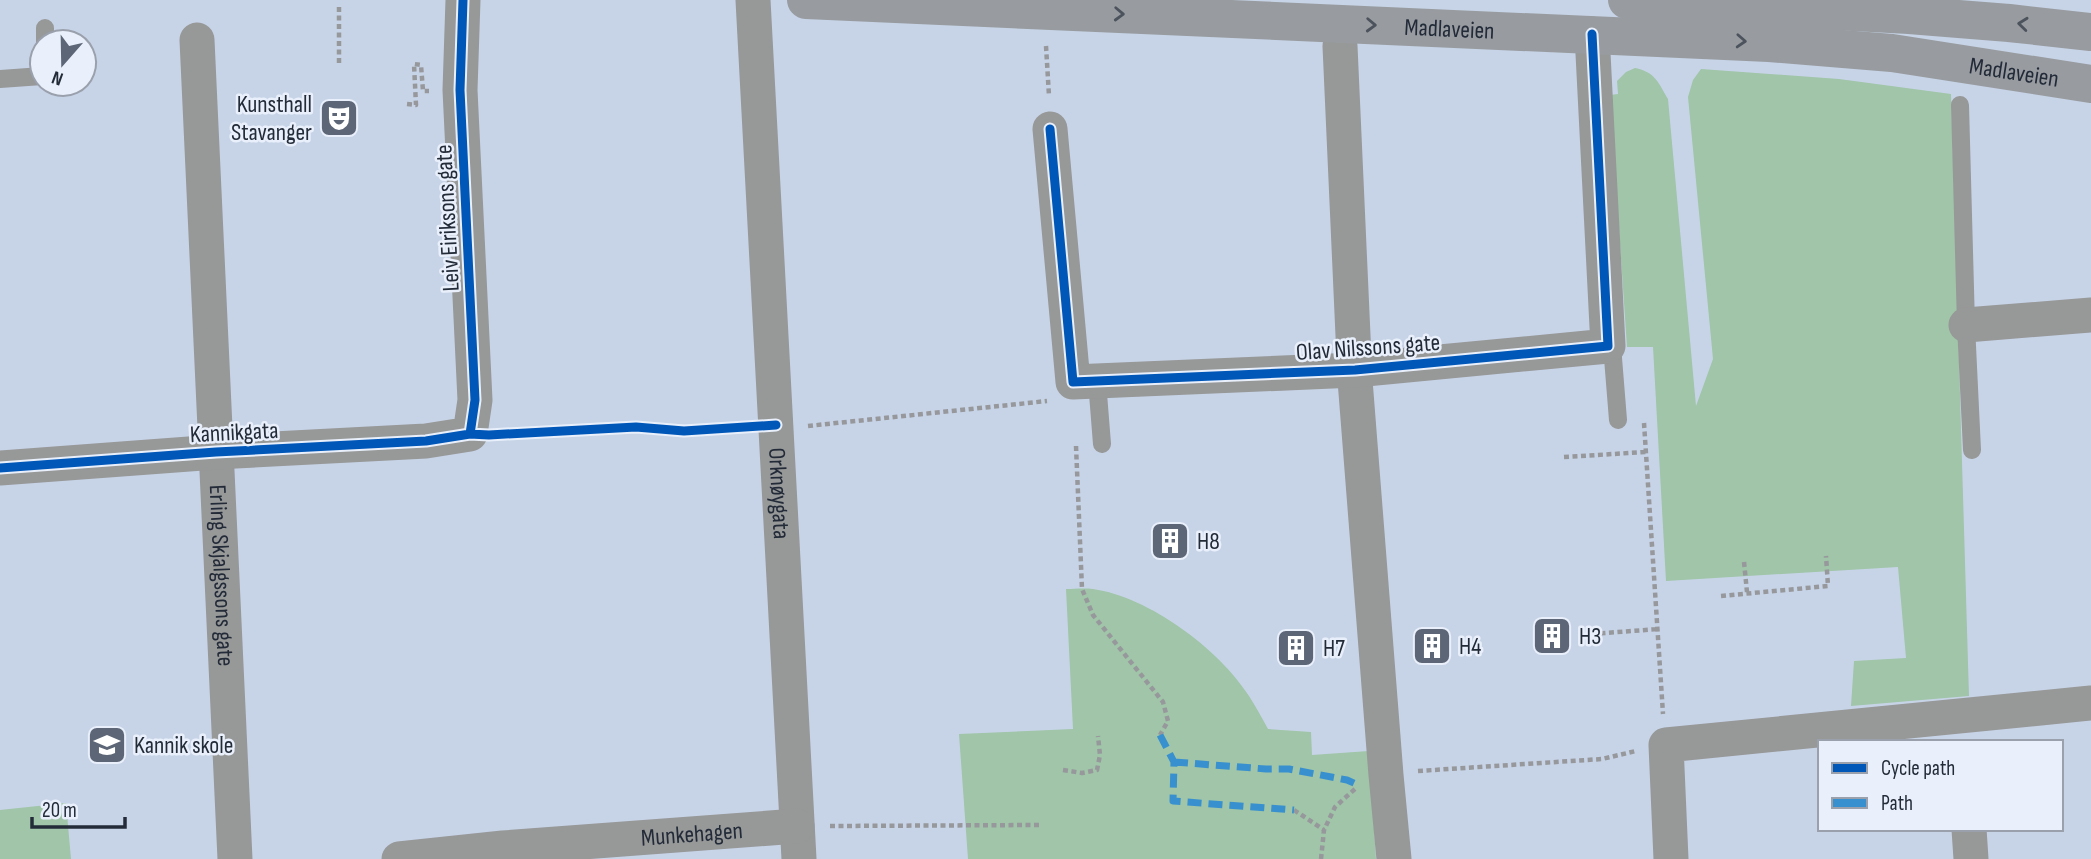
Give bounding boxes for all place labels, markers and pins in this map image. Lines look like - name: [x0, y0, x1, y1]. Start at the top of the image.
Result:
- place label: Kunsthall Stavanger: [231, 90, 312, 147]
- theatre icon: Kunsthall Stavanger: [318, 97, 360, 139]
- building icon: H8: [1149, 520, 1191, 562]
- place label: H8: [1197, 527, 1220, 556]
- building icon: H3: [1531, 615, 1573, 657]
- place label: H3: [1579, 622, 1601, 651]
- building icon: H4: [1411, 625, 1453, 667]
- building icon: H7: [1275, 627, 1317, 669]
- place label: H4: [1459, 632, 1481, 661]
- place label: H7: [1323, 634, 1345, 663]
- school or university icon: Kannik skole: [86, 724, 128, 766]
- place label: Kannik skole: [134, 731, 233, 760]

